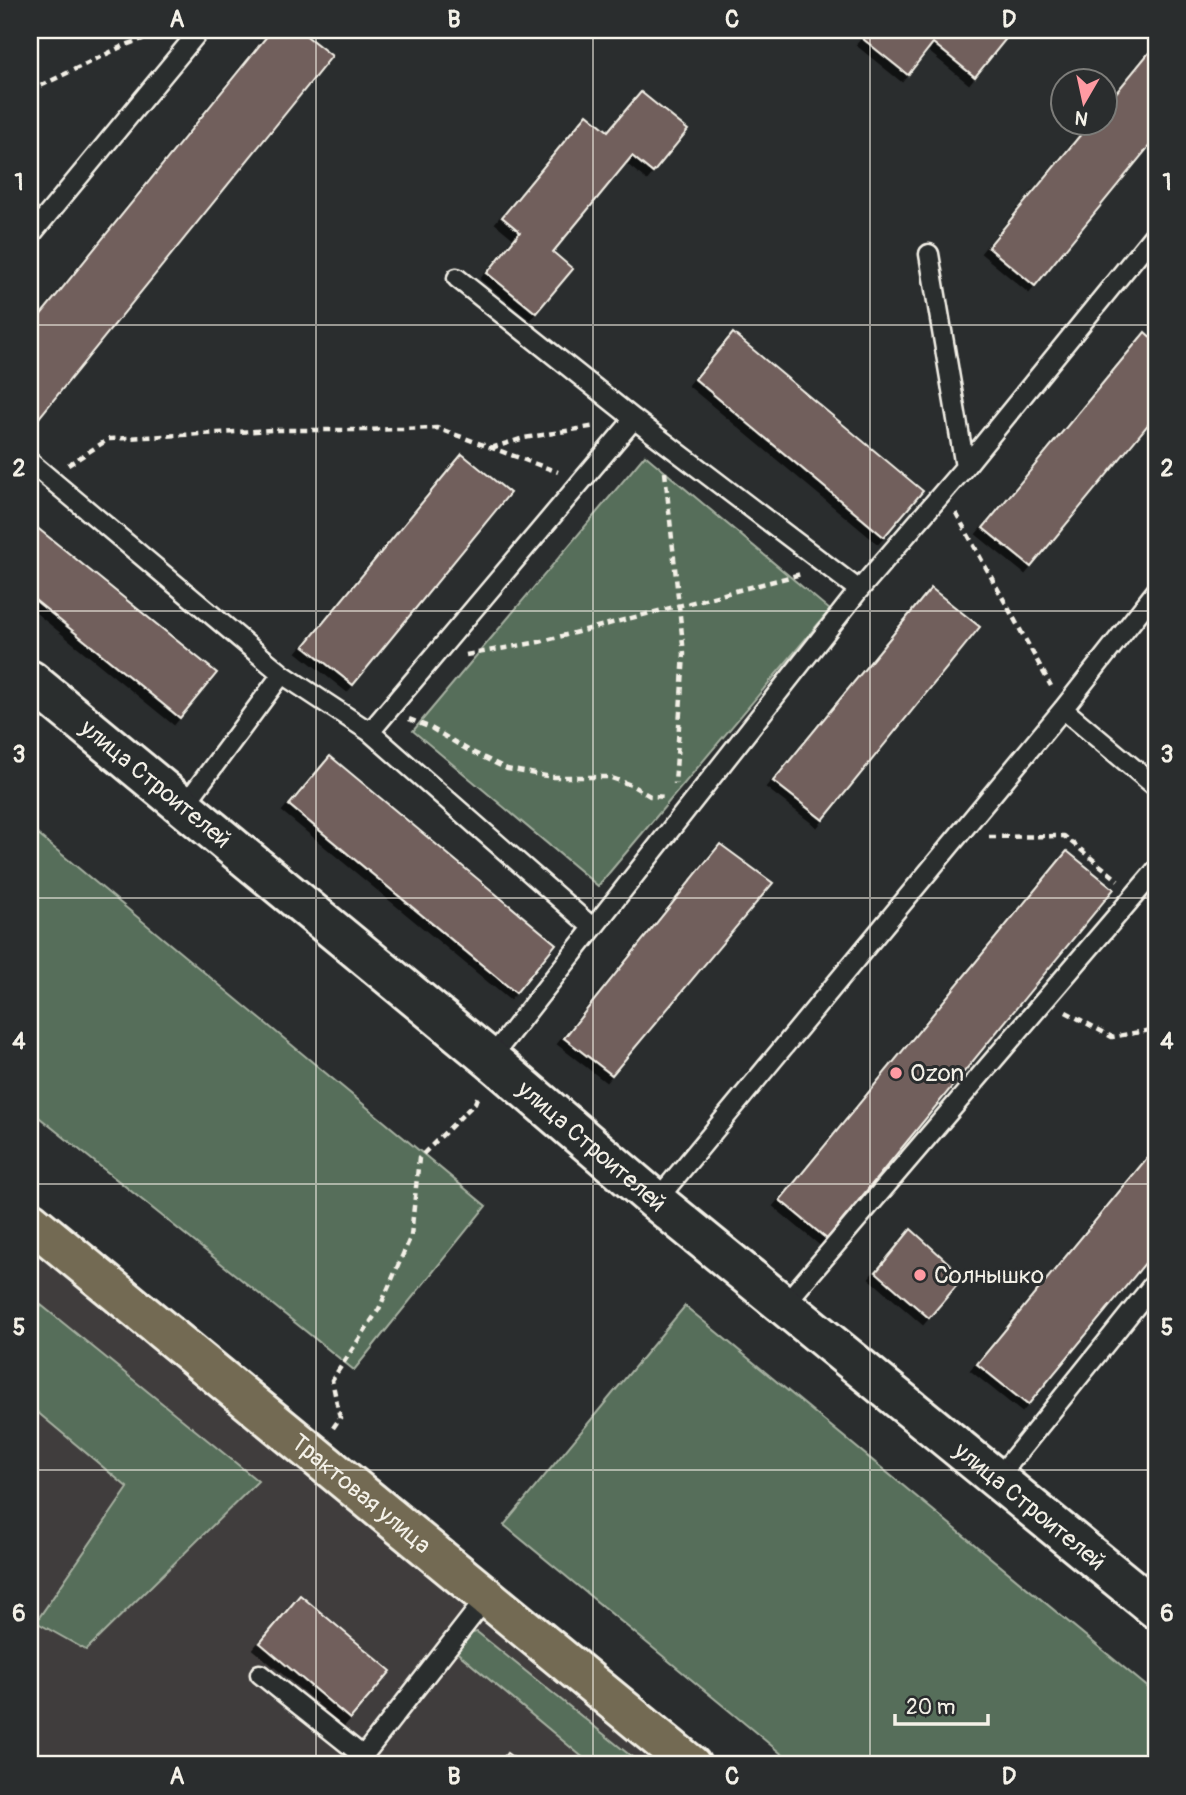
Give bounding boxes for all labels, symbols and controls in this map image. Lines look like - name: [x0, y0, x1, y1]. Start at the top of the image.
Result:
- text: A: [170, 5, 185, 34]
- text: B: [447, 5, 461, 34]
- text: C: [725, 5, 739, 34]
- text: D: [1002, 5, 1016, 34]
- north arrow: [1050, 66, 1120, 136]
- text: N: [1073, 105, 1090, 131]
- text: 1: [15, 168, 24, 197]
- text: 1: [1163, 168, 1172, 197]
- text: 2: [13, 454, 26, 483]
- text: 2: [1161, 454, 1174, 483]
- street label: улица Строителей: [73, 713, 237, 855]
- text: 3: [13, 740, 25, 769]
- text: 3: [1161, 740, 1173, 769]
- text: 4: [12, 1027, 26, 1056]
- text: 4: [1160, 1027, 1174, 1056]
- place label: Ozon: [910, 1059, 964, 1088]
- marker: Ozon: [888, 1065, 904, 1081]
- street label: улица Строителей: [510, 1074, 672, 1218]
- place label: Солнышко: [934, 1261, 1044, 1290]
- marker: Солнышко: [912, 1267, 928, 1283]
- text: 5: [13, 1313, 25, 1342]
- text: 5: [1161, 1313, 1173, 1342]
- street label: Трактовая улица: [285, 1428, 437, 1560]
- street label: улица Строителей: [947, 1436, 1111, 1577]
- text: 6: [12, 1599, 26, 1628]
- text: 6: [1160, 1599, 1174, 1628]
- scale bar: [895, 1683, 988, 1727]
- text: 20 m: [906, 1694, 955, 1721]
- text: A: [170, 1762, 185, 1791]
- text: B: [447, 1762, 461, 1791]
- text: C: [725, 1762, 739, 1791]
- text: D: [1002, 1762, 1016, 1791]

